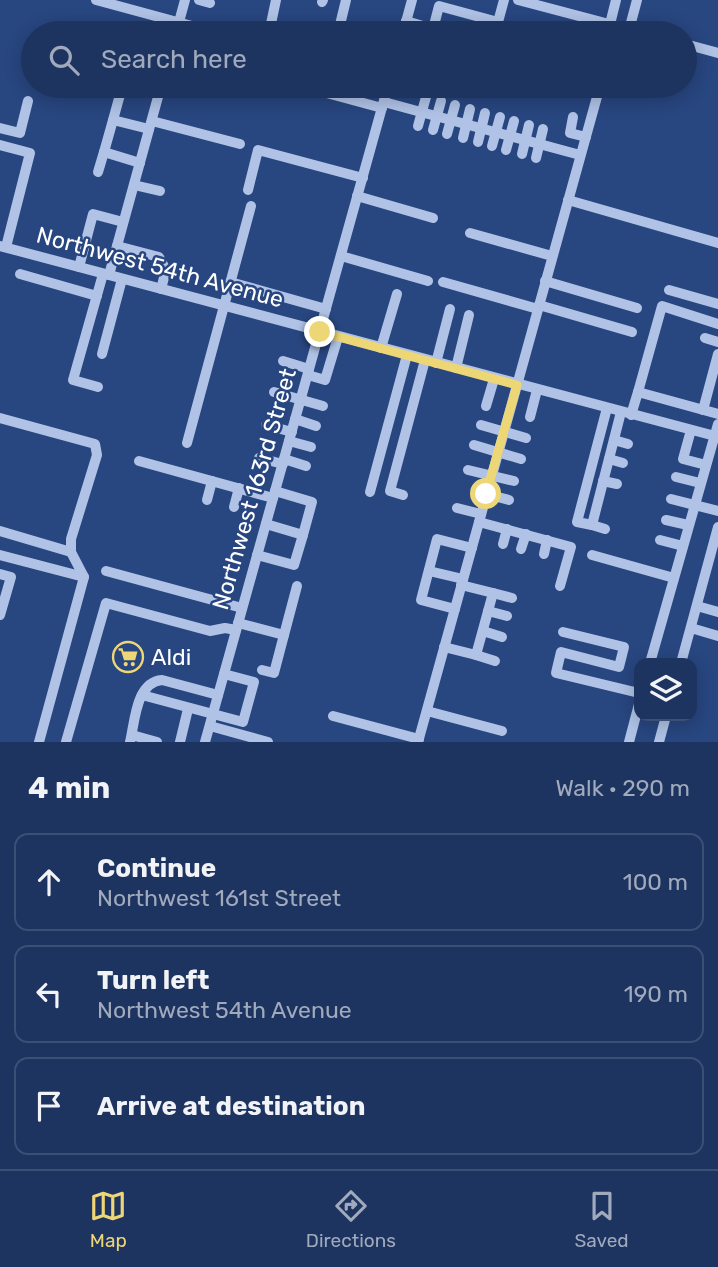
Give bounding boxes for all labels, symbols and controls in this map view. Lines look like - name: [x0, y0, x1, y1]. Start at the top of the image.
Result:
- search box: [21, 21, 697, 98]
- icon: search: [45, 41, 83, 79]
- text: Search here: [101, 44, 247, 75]
- street label: Northwest 54th Avenue: [33, 221, 287, 313]
- route end: [304, 316, 335, 347]
- street label: Northwest 163rd Street: [206, 365, 302, 613]
- route start: [470, 478, 501, 509]
- supermarket icon: Aldi: [111, 640, 145, 674]
- place label: Aldi: [151, 643, 191, 671]
- map controls: [634, 658, 697, 721]
- button: layers: [634, 658, 697, 721]
- text: 4 min: [28, 770, 110, 806]
- text: Walk · 290 m: [555, 774, 690, 802]
- text: Continue: [97, 853, 216, 884]
- icon: ahead: [30, 863, 68, 901]
- text: 100 m: [623, 868, 688, 896]
- text: Northwest 161st Street: [97, 884, 341, 912]
- text: Turn left: [97, 965, 209, 996]
- icon: left: [30, 975, 68, 1013]
- text: 190 m: [624, 980, 688, 1008]
- text: Northwest 54th Avenue: [97, 996, 352, 1024]
- icon: arrive: [30, 1087, 68, 1125]
- text: Arrive at destination: [97, 1091, 365, 1122]
- tab: Map: [89, 1187, 127, 1252]
- tab: Directions: [306, 1187, 396, 1252]
- tab: Saved: [574, 1187, 629, 1252]

